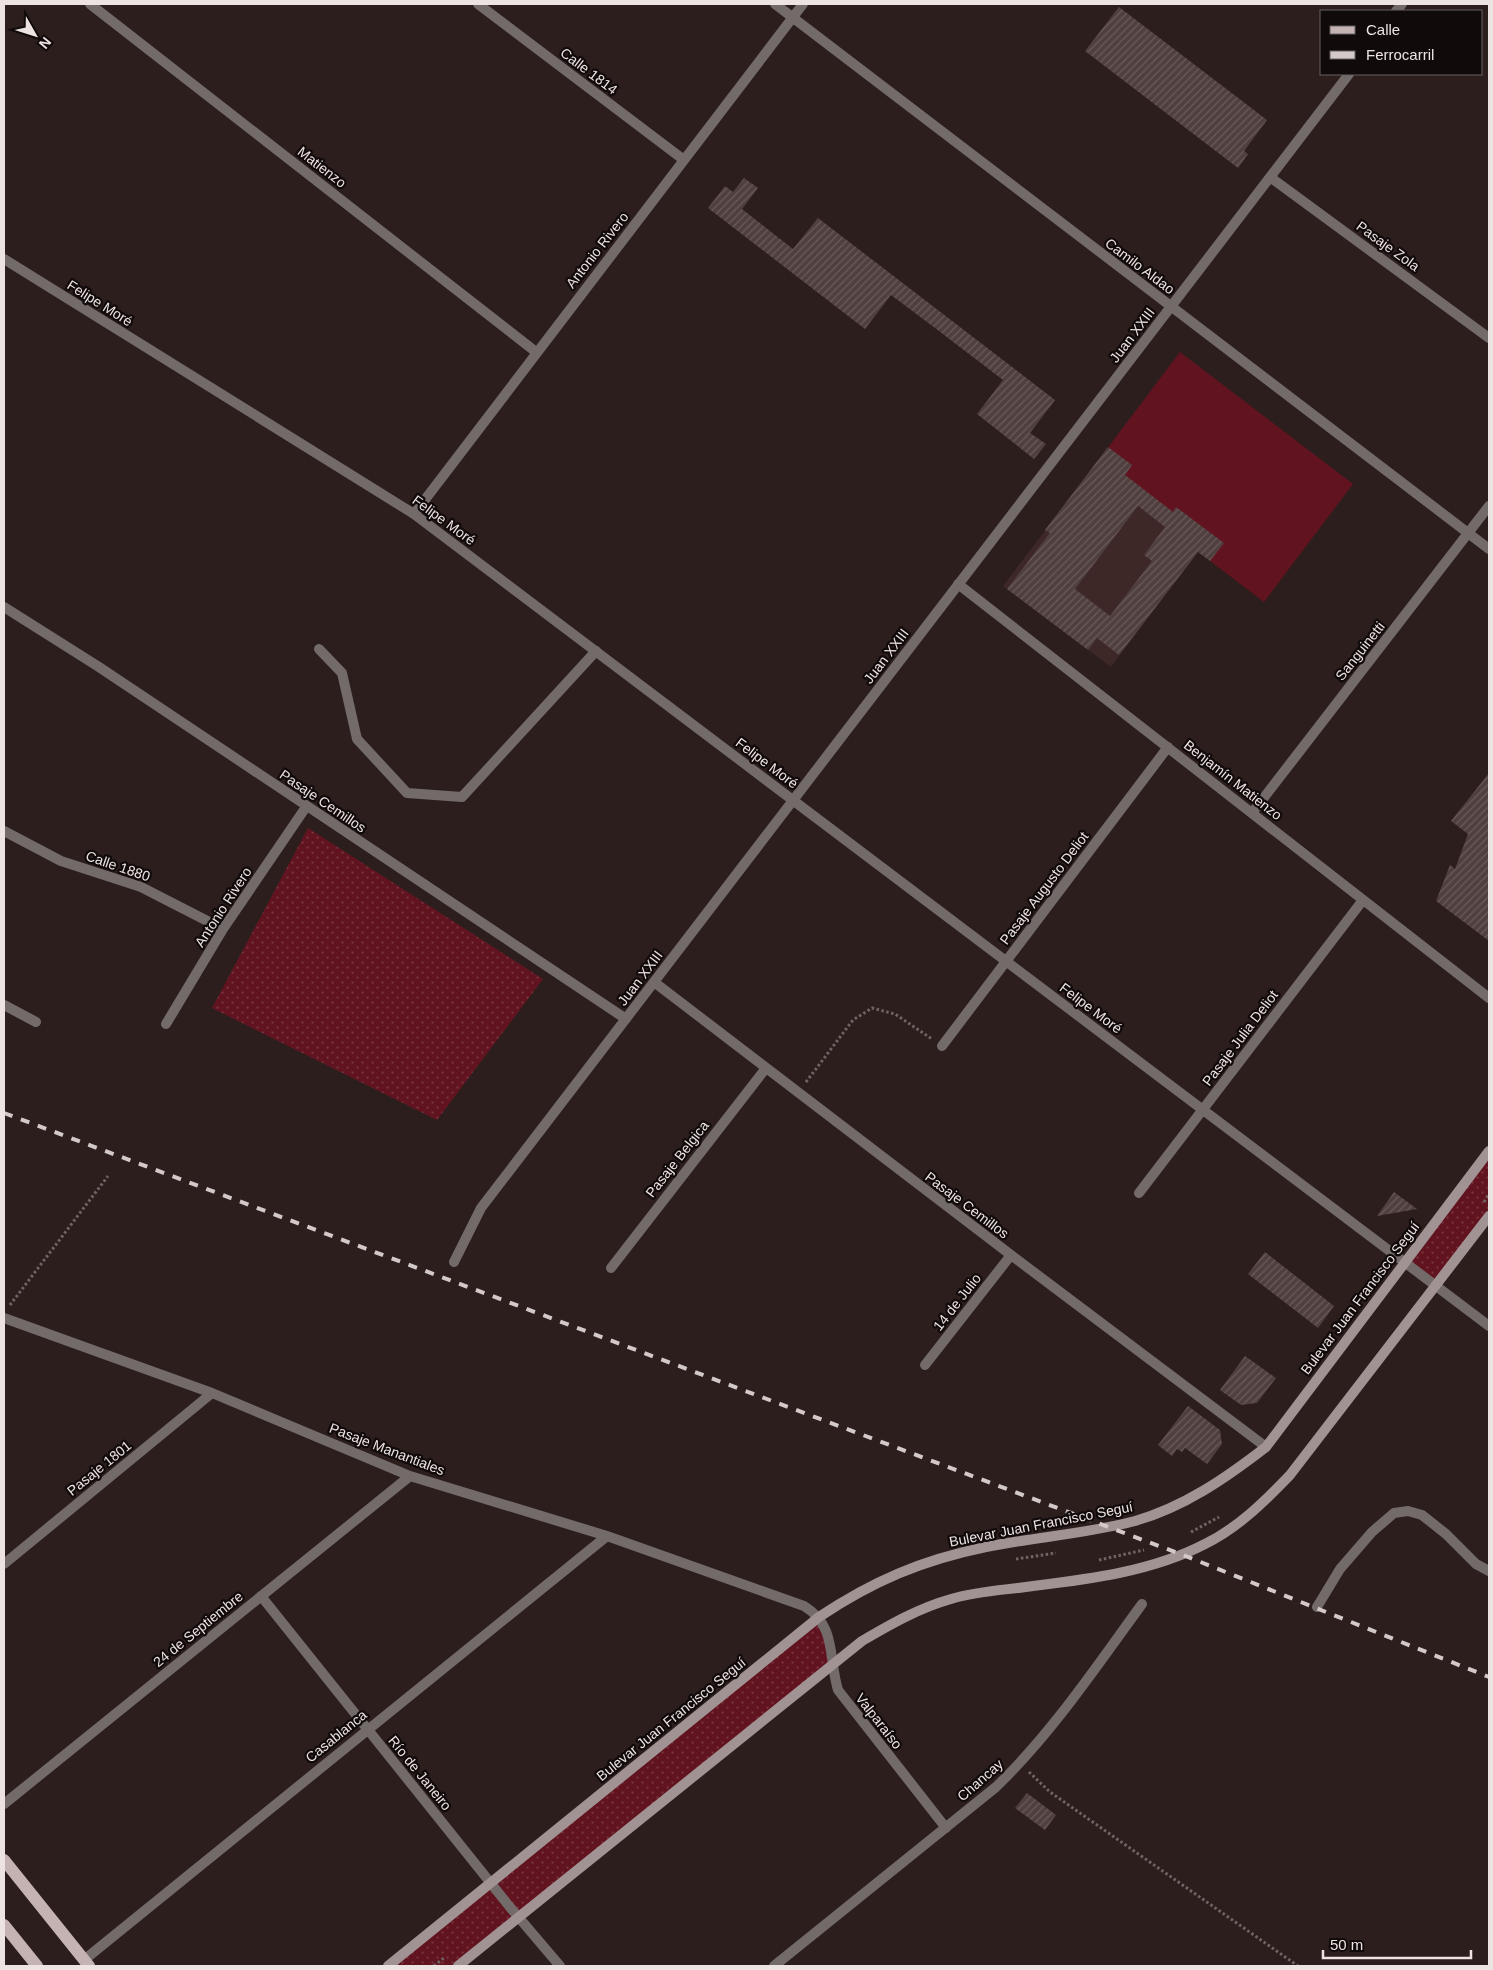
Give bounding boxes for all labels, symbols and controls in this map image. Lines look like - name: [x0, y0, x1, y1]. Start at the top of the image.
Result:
- north arrow: [10, 10, 60, 60]
- legend: [1320, 10, 1483, 75]
- text: Calle: [1366, 21, 1400, 38]
- text: N: [36, 34, 55, 52]
- street label: Calle 1814: [557, 44, 621, 98]
- text: Ferrocarril: [1366, 46, 1434, 63]
- street label: Matienzo: [295, 143, 349, 191]
- street label: Antonio Rivero: [562, 209, 632, 291]
- street label: Pasaje Zola: [1353, 218, 1423, 274]
- street label: Camilo Aldao: [1102, 235, 1178, 297]
- street label: Felipe Moré: [64, 277, 136, 329]
- street label: Juan XXIII: [1106, 304, 1158, 366]
- street label: Felipe Moré: [409, 492, 479, 548]
- street label: Sanguinetti: [1332, 618, 1388, 684]
- street label: Juan XXIII: [860, 625, 912, 687]
- street label: Felipe Moré: [733, 734, 801, 792]
- street label: Benjamín Matienzo: [1181, 737, 1285, 823]
- street label: Pasaje Cemillos: [277, 766, 369, 836]
- street label: Pasaje Augusto Deliot: [996, 828, 1092, 948]
- street label: Calle 1880: [84, 848, 152, 885]
- street label: Antonio Rivero: [191, 864, 255, 950]
- street label: Juan XXIII: [614, 947, 666, 1009]
- street label: Felipe Moré: [1057, 979, 1125, 1037]
- street label: Pasaje Julia Deliot: [1199, 987, 1281, 1089]
- street label: Pasaje Belgica: [642, 1117, 712, 1200]
- street label: Pasaje Cemillos: [922, 1168, 1012, 1242]
- street label: Bulevar Juan Francisco Seguí: [1297, 1219, 1423, 1377]
- street label: 14 de Julio: [930, 1270, 984, 1334]
- street label: Pasaje Manantiales: [327, 1420, 447, 1478]
- street label: Pasaje 1801: [64, 1437, 134, 1499]
- street label: Bulevar Juan Francisco Seguí: [948, 1498, 1134, 1550]
- street label: 24 de Septiembre: [150, 1588, 246, 1670]
- street label: Bulevar Juan Francisco Seguí: [593, 1654, 749, 1784]
- street label: Valparaíso: [852, 1690, 906, 1752]
- street label: Casablanca: [302, 1706, 370, 1765]
- street label: Río de Janeiro: [385, 1733, 455, 1814]
- street label: Chancay: [954, 1756, 1006, 1804]
- scale bar: [1323, 1928, 1470, 1960]
- text: 50 m: [1330, 1936, 1363, 1953]

